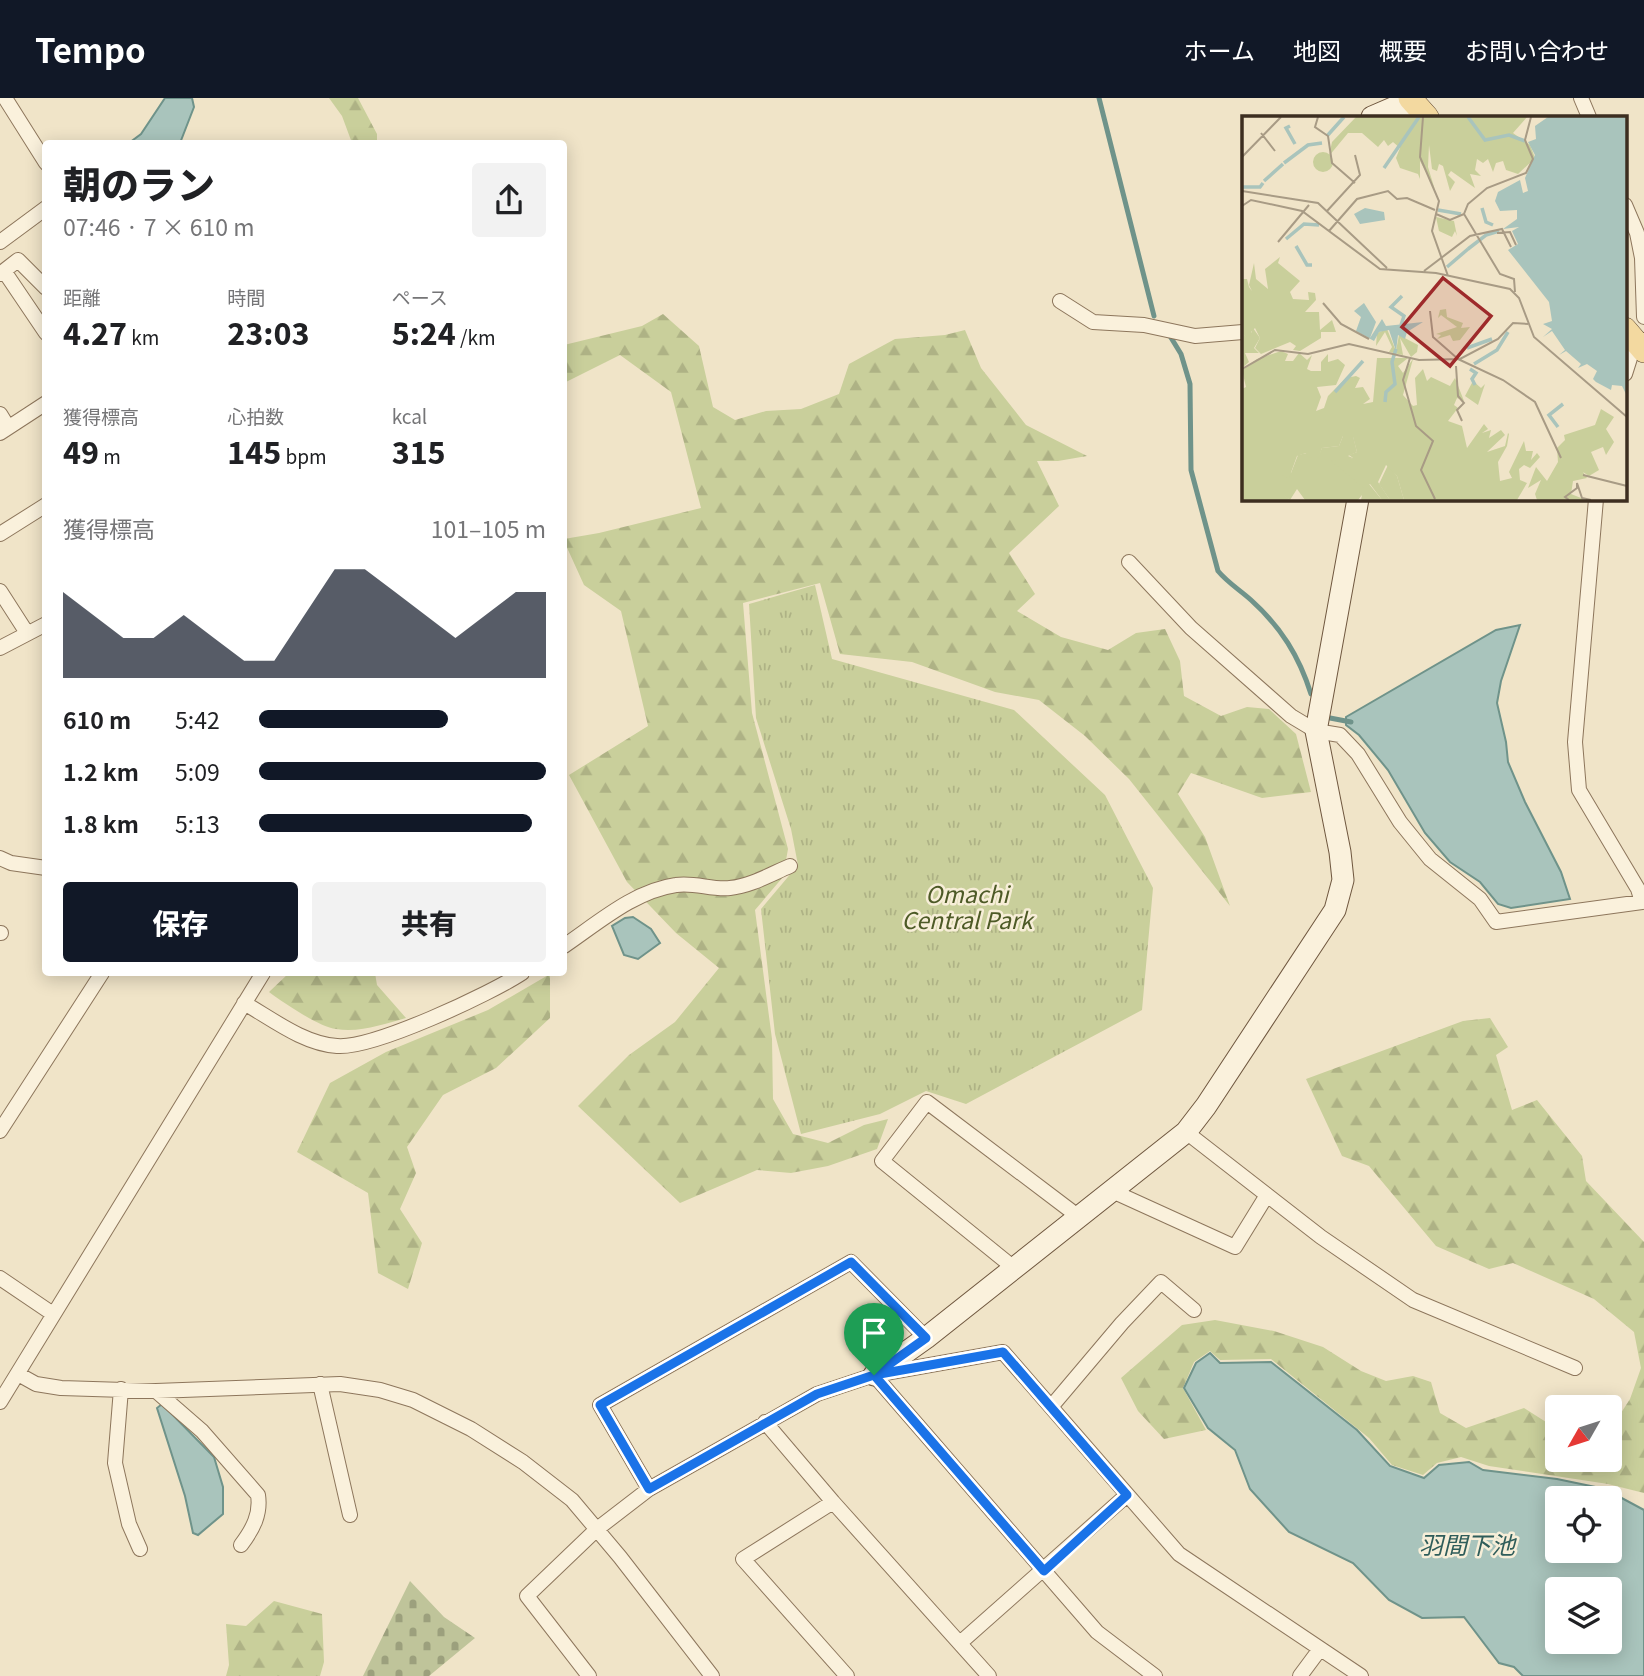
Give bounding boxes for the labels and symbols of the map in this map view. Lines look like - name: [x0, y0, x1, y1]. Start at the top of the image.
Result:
- inset map: [1242, 116, 1626, 500]
- park label: Omachi Central Park: [902, 876, 1036, 936]
- pin: [844, 1303, 904, 1375]
- north arrow: [1545, 1395, 1622, 1472]
- water label: 羽間下池: [1419, 1526, 1517, 1561]

